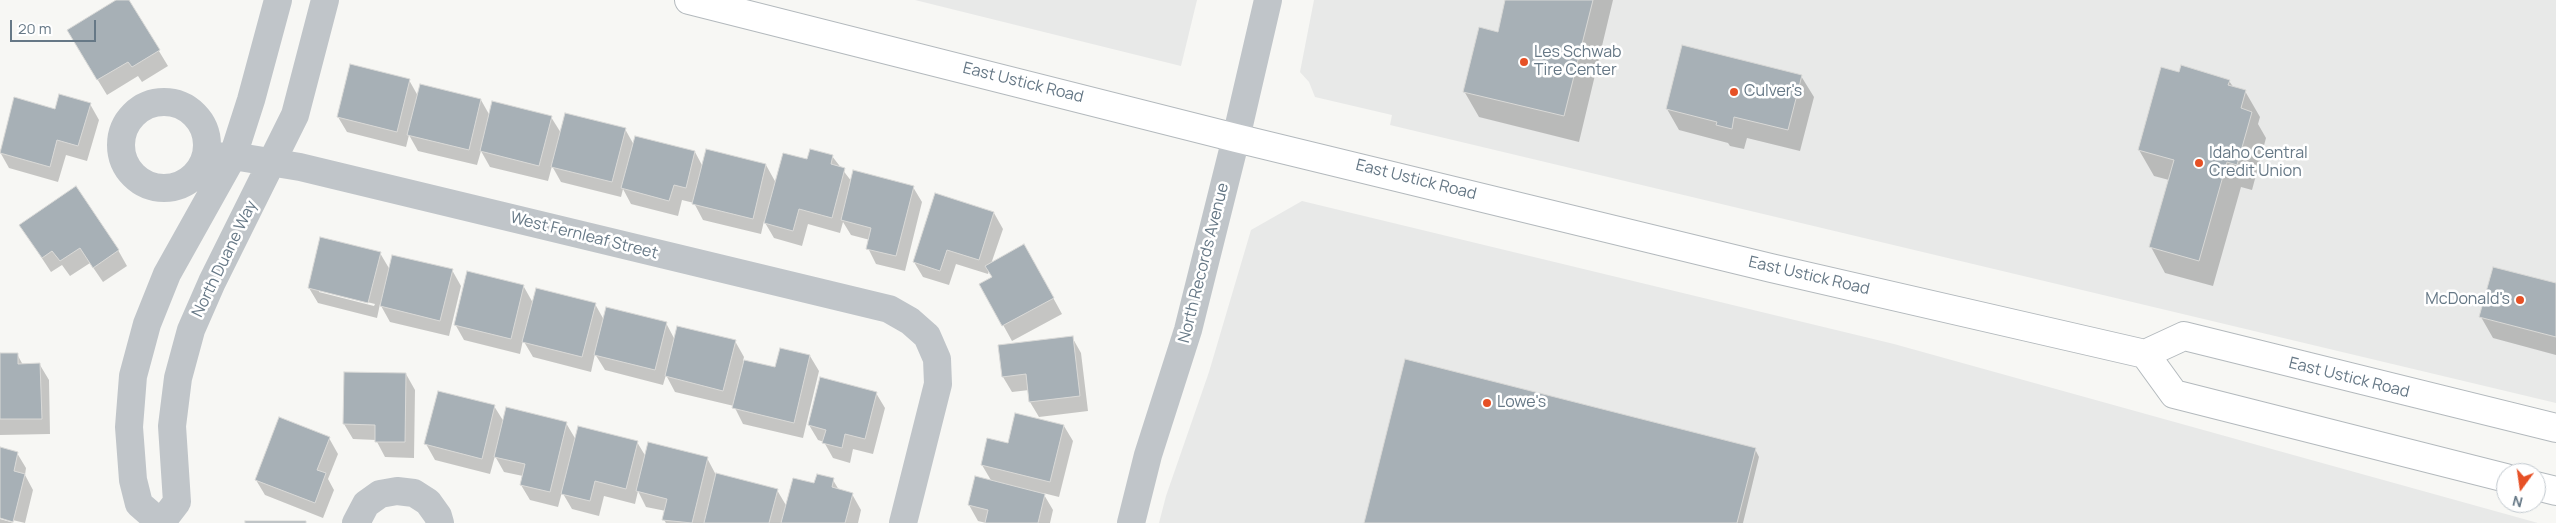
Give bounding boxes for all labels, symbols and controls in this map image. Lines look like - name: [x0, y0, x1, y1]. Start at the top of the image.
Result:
- scale bar: [12, 10, 99, 42]
- text: 20 m: [18, 18, 51, 39]
- place label: Les Schwab Tire Center: [1534, 43, 1622, 81]
- marker: Les Schwab Tire Center: [1518, 56, 1530, 68]
- street label: East Ustick Road: [961, 59, 1085, 107]
- place label: Culver's: [1744, 82, 1802, 102]
- marker: Culver's: [1728, 86, 1740, 98]
- place label: Idaho Central Credit Union: [2209, 144, 2308, 182]
- street label: East Ustick Road: [1354, 156, 1478, 204]
- marker: Idaho Central Credit Union: [2193, 157, 2205, 169]
- street label: North Records Avenue: [1175, 181, 1233, 345]
- street label: North Duane Way: [188, 197, 262, 321]
- street label: West Fernleaf Street: [508, 208, 660, 264]
- street label: East Ustick Road: [1747, 253, 1871, 299]
- place label: McDonald's: [2425, 290, 2510, 310]
- marker: McDonald's: [2514, 294, 2526, 306]
- street label: East Ustick Road: [2287, 354, 2411, 402]
- place label: Lowe's: [1497, 393, 1546, 413]
- marker: Lowe's: [1481, 397, 1493, 409]
- north arrow: [2496, 463, 2546, 513]
- text: N: [2510, 492, 2525, 513]

